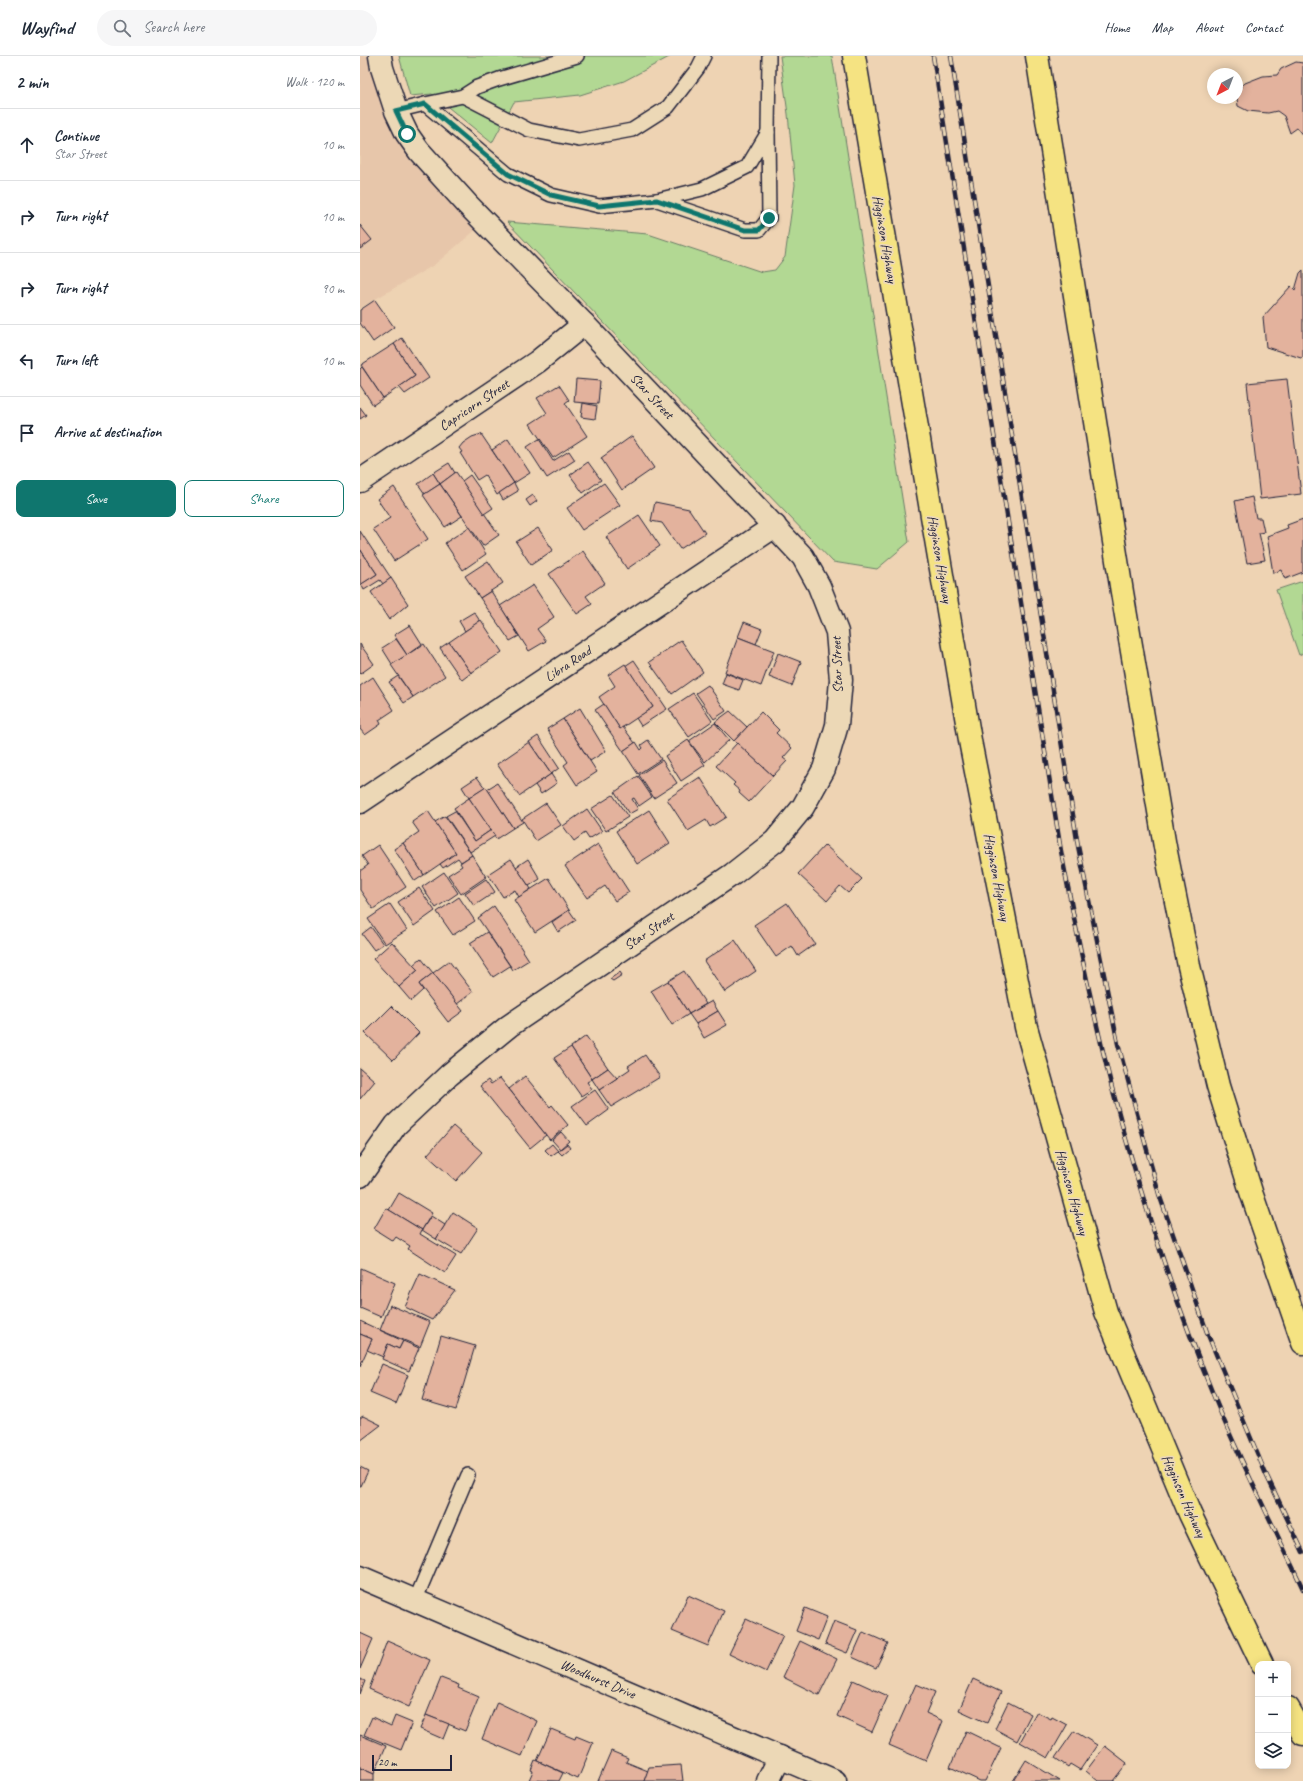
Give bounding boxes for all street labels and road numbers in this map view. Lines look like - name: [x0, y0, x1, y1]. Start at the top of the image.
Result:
- street label: Higginson Highway: [869, 194, 901, 285]
- street label: Star Street: [627, 370, 678, 423]
- street label: Capricorn Street: [436, 375, 513, 435]
- street label: Higginson Highway: [924, 514, 956, 605]
- street label: Star Street: [827, 635, 846, 694]
- street label: Libra Road: [542, 641, 597, 686]
- street label: Higginson Highway: [980, 832, 1014, 923]
- street label: Star Street: [621, 907, 678, 954]
- street label: Higginson Highway: [1052, 1147, 1093, 1238]
- street label: Higginson Highway: [1158, 1452, 1210, 1541]
- street label: Woodhurst Drive: [558, 1656, 639, 1703]

